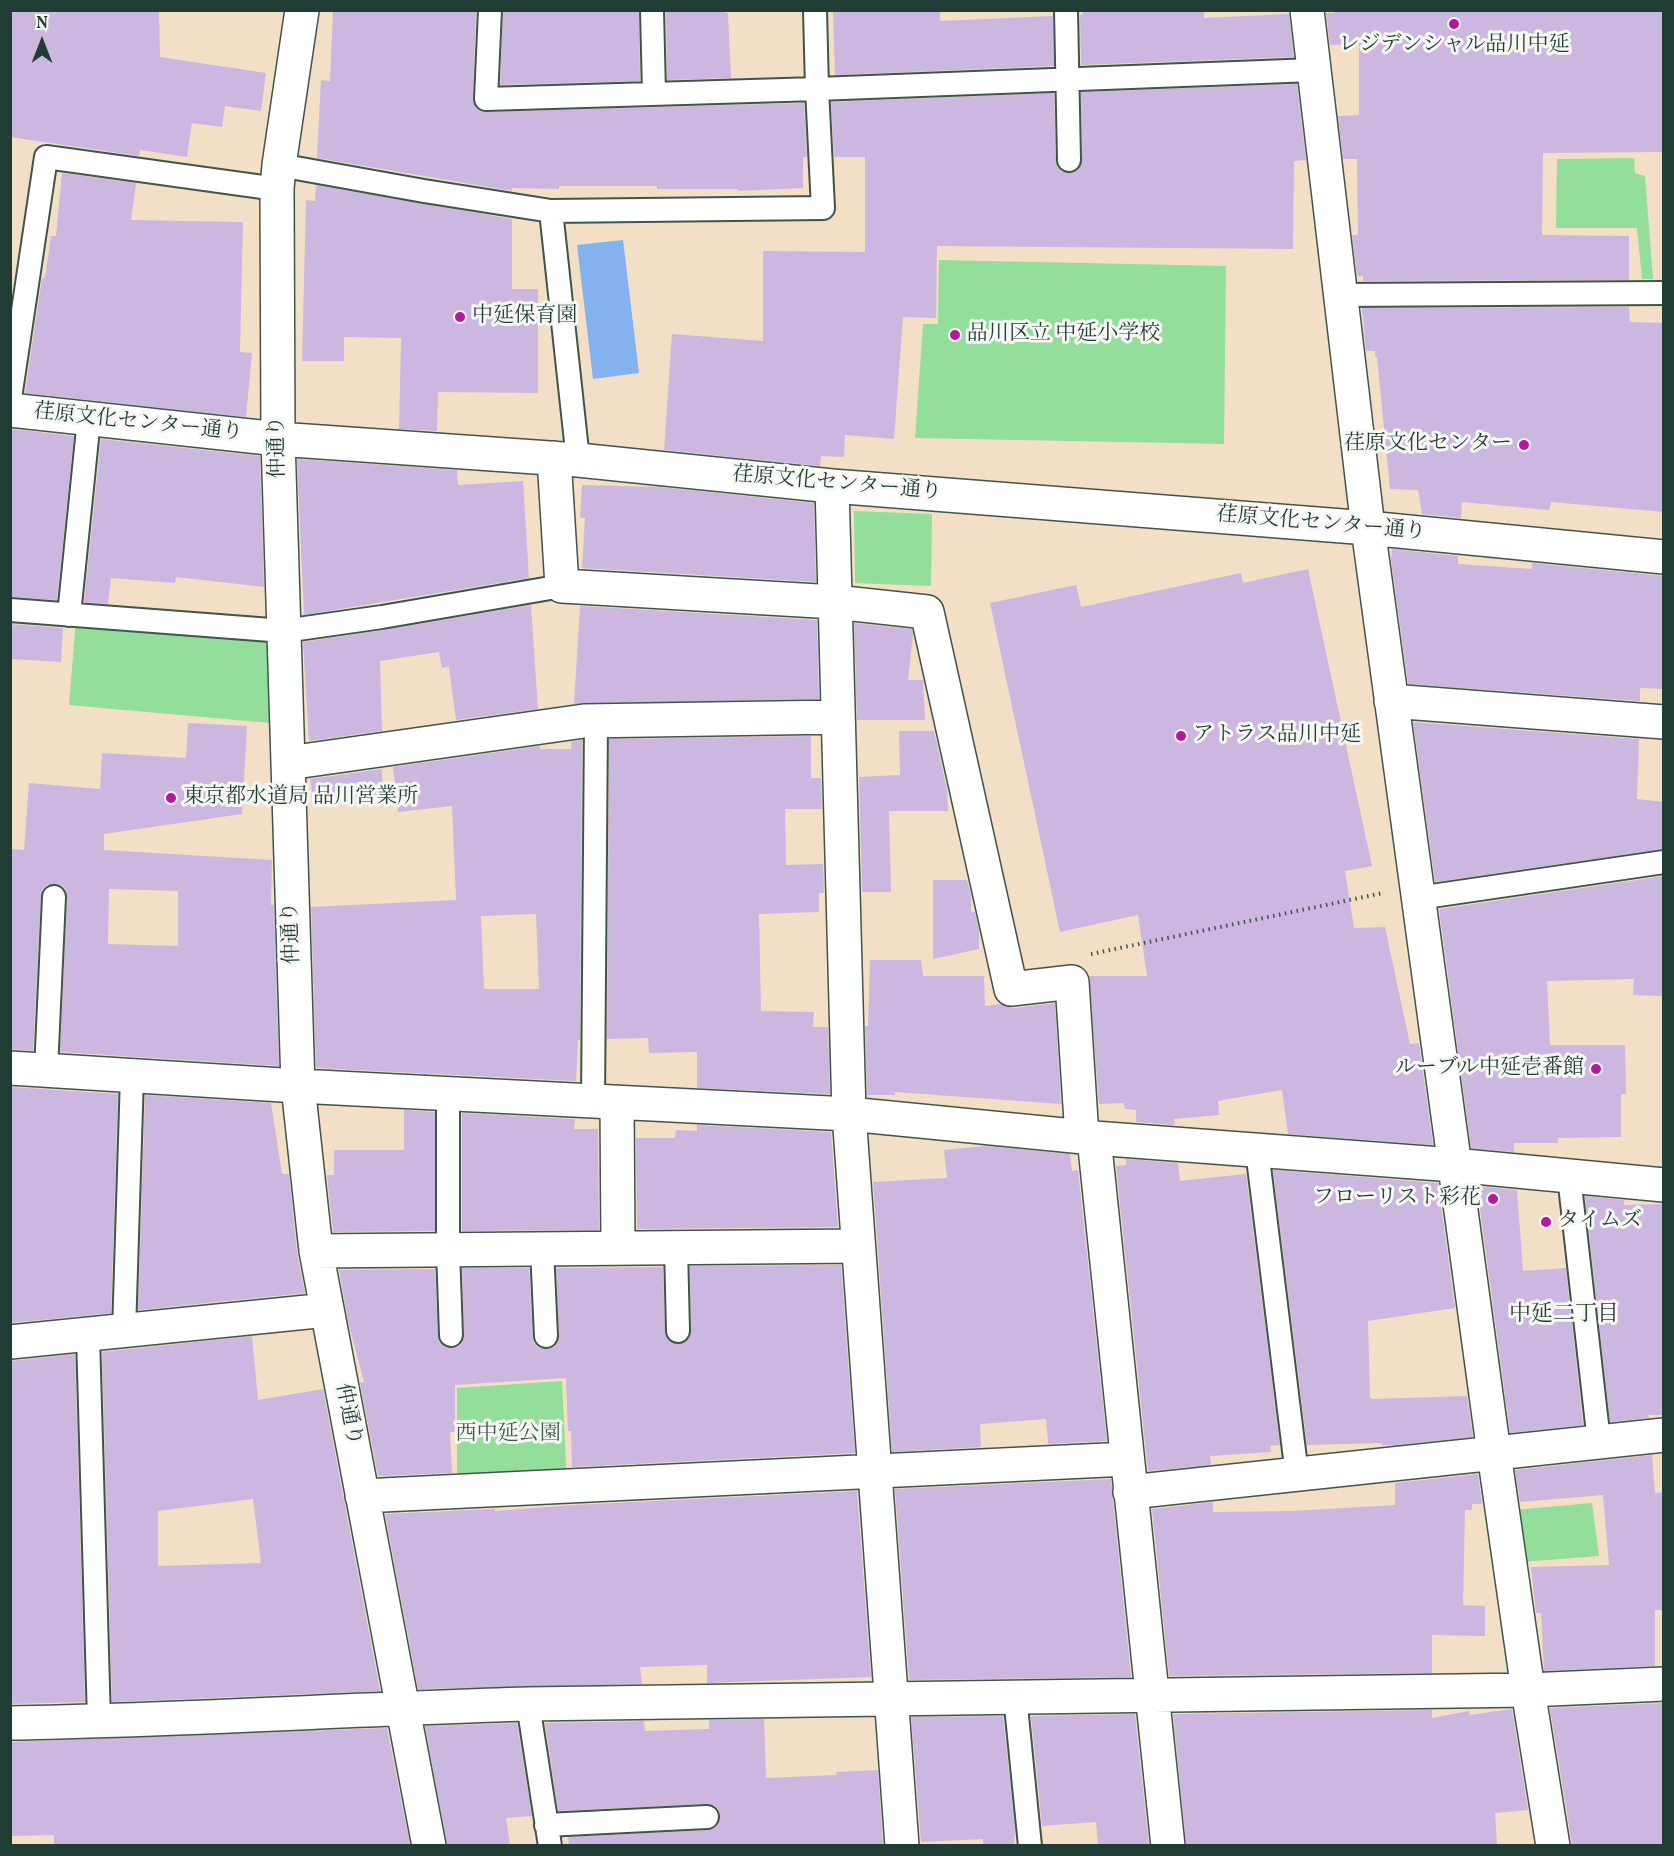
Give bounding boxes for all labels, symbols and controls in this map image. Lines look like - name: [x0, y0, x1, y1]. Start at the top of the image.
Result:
- north arrow: [12, 12, 72, 72]
- text: N: [36, 13, 48, 35]
- marker: レジデンシャル品川中延: [1447, 17, 1461, 31]
- place label: レジデンシャル品川中延: [1339, 33, 1569, 59]
- place label: 中延保育園: [472, 304, 577, 330]
- marker: 中延保育園: [453, 310, 467, 324]
- place label: 品川区立 中延小学校: [967, 322, 1160, 348]
- marker: 品川区立 中延小学校: [948, 328, 962, 342]
- street label: 荏原文化センター通り: [32, 400, 244, 448]
- street label: 仲通り: [266, 415, 292, 479]
- place label: 荏原文化センター: [1344, 432, 1512, 458]
- marker: 荏原文化センター: [1517, 438, 1531, 452]
- street label: 荏原文化センター通り: [731, 463, 943, 507]
- street label: 荏原文化センター通り: [1215, 503, 1427, 547]
- place label: アトラス品川中延: [1193, 723, 1361, 749]
- marker: アトラス品川中延: [1174, 729, 1188, 743]
- place label: 東京都水道局 品川営業所: [183, 785, 418, 811]
- marker: 東京都水道局 品川営業所: [164, 791, 178, 805]
- street label: 仲通り: [279, 901, 307, 965]
- place label: ルーブル中延壱番館: [1395, 1056, 1584, 1082]
- marker: ルーブル中延壱番館: [1589, 1062, 1603, 1076]
- place label: フローリスト彩花: [1313, 1186, 1481, 1212]
- marker: フローリスト彩花: [1486, 1192, 1500, 1206]
- place label: タイムズ: [1558, 1209, 1642, 1235]
- marker: タイムズ: [1539, 1215, 1553, 1229]
- district label: 中延二丁目: [1509, 1303, 1619, 1329]
- street label: 仲通り: [329, 1382, 365, 1448]
- park label: 西中延公園: [456, 1422, 560, 1448]

